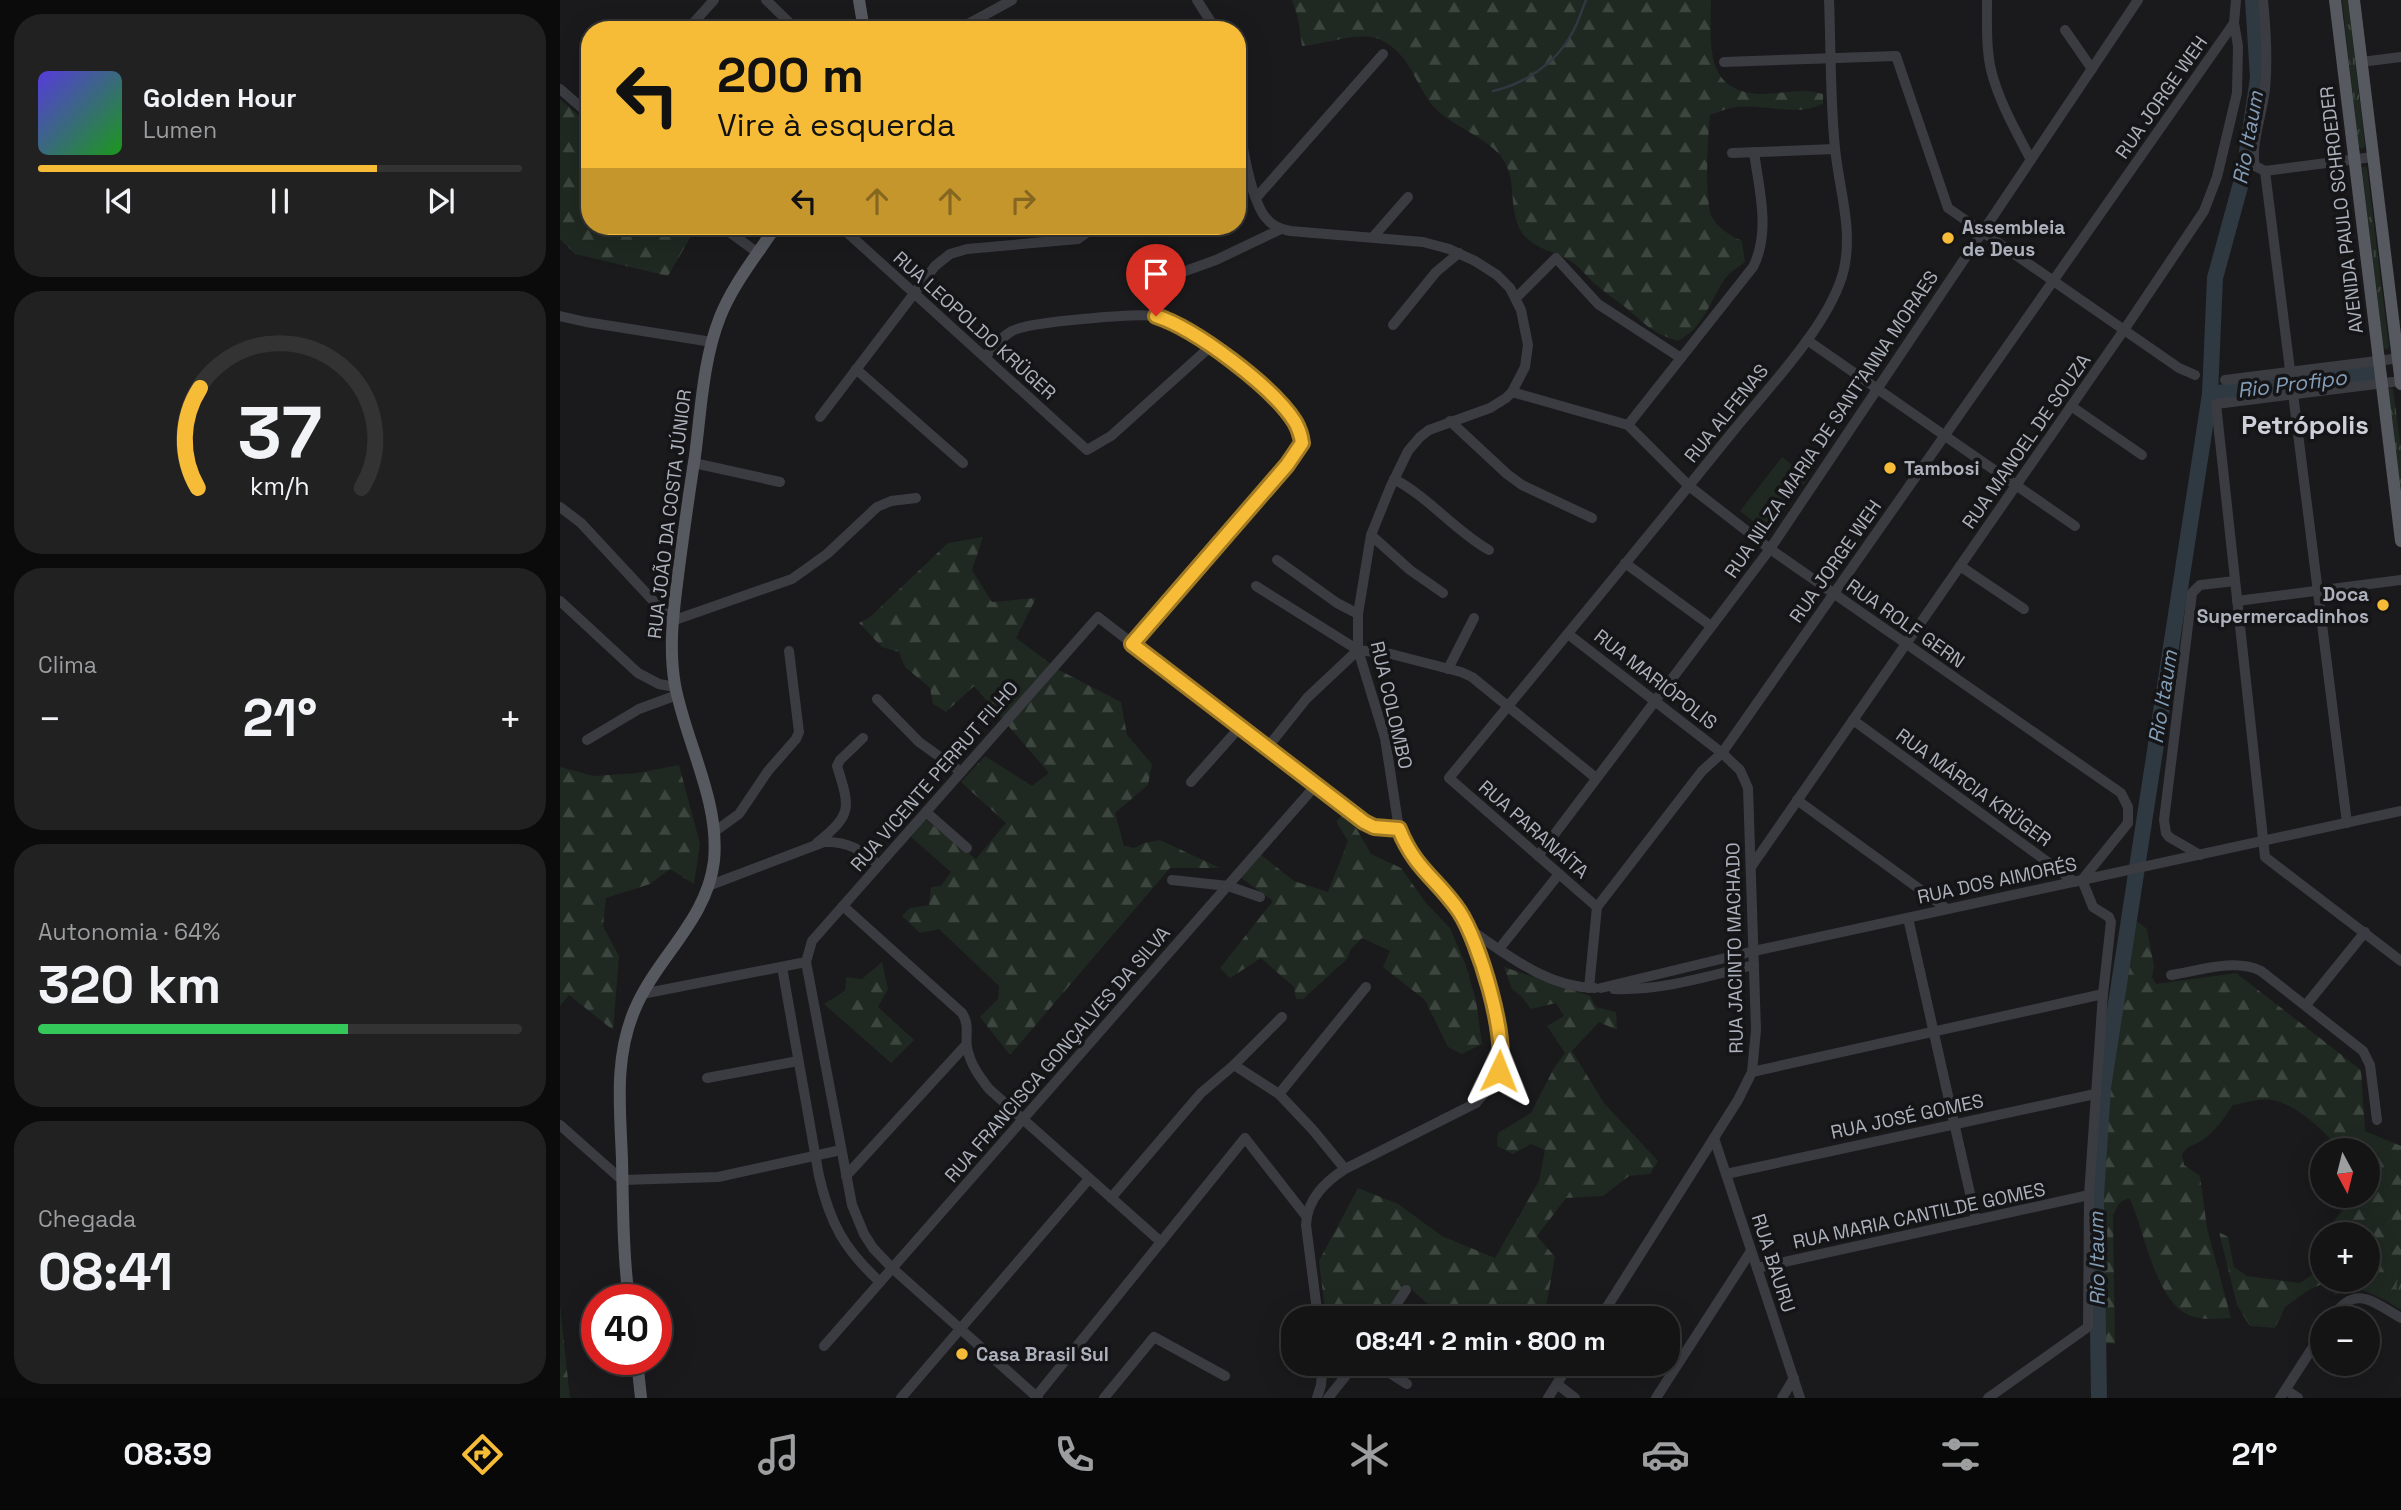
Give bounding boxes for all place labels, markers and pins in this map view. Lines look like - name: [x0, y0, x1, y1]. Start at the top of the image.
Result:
- place label: Assembleia de Deus: [1962, 215, 2065, 262]
- marker: Assembleia de Deus: [1940, 230, 1956, 246]
- pin: [1126, 244, 1186, 316]
- place label: Tambosi: [1904, 456, 1980, 481]
- marker: Tambosi: [1882, 460, 1898, 476]
- place label: Doca Supermercadinhos: [2197, 582, 2369, 629]
- marker: Doca Supermercadinhos: [2375, 597, 2391, 613]
- place label: Casa Brasil Sul: [976, 1342, 1109, 1367]
- marker: Casa Brasil Sul: [954, 1346, 970, 1362]

